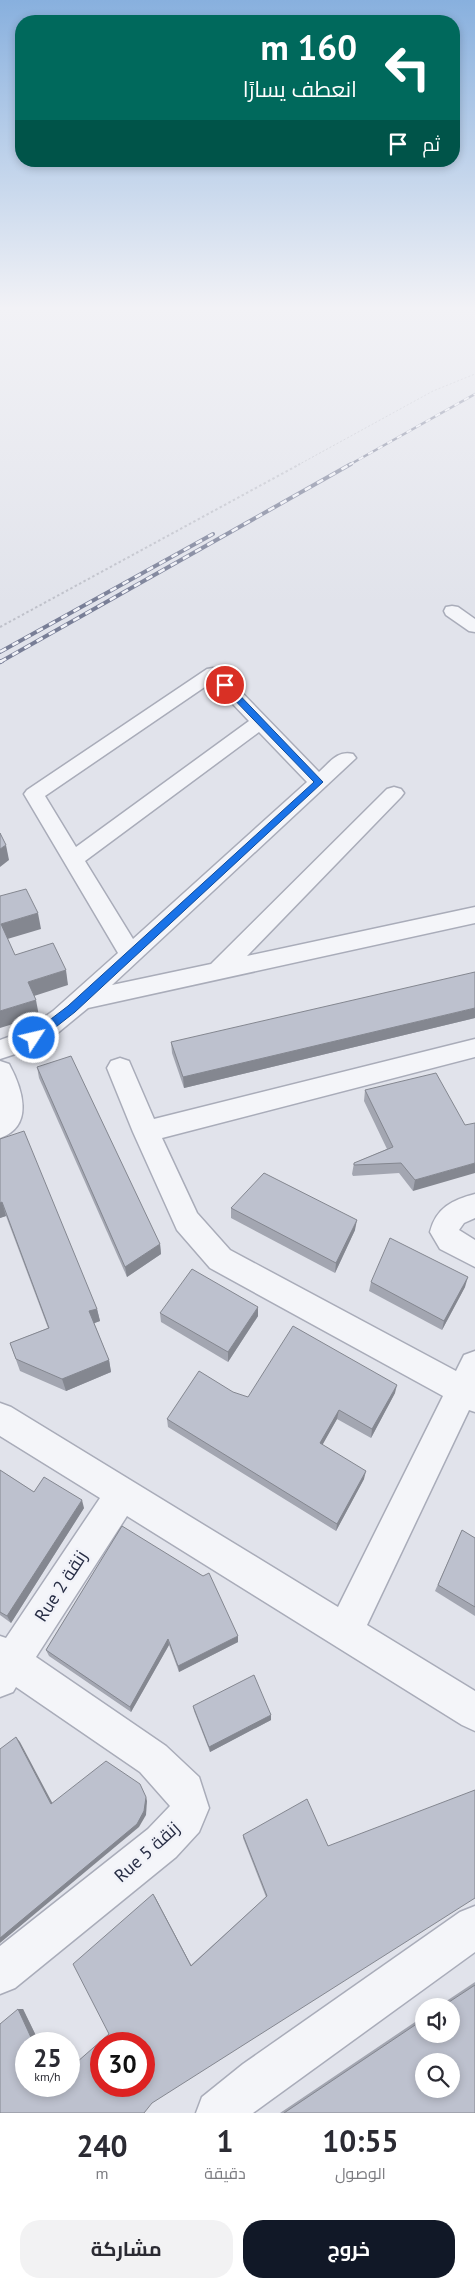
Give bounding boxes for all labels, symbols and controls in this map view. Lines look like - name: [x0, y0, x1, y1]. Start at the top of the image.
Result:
- text: 160 m: [260, 24, 357, 70]
- icon: left: [375, 35, 440, 100]
- text: انعطف يسارًا: [243, 75, 357, 103]
- icon: arrive: [384, 130, 412, 158]
- text: ثم: [422, 132, 440, 156]
- pin: [204, 664, 246, 706]
- icon: arrive: [211, 671, 239, 699]
- position arrow: [7, 1011, 59, 1063]
- street label: Rue 2 زنقة: [29, 1546, 92, 1626]
- street label: Rue 5 زنقة: [109, 1816, 184, 1887]
- map controls: [415, 1998, 460, 2098]
- button: sound: [415, 1998, 460, 2043]
- speed limit sign: 30: [90, 2032, 155, 2097]
- text: 25: [33, 2042, 62, 2074]
- button: search: [415, 2053, 460, 2098]
- text: km/h: [34, 2069, 61, 2084]
- text: 1: [216, 2121, 233, 2160]
- text: 10:55: [322, 2121, 398, 2160]
- text: 240: [77, 2126, 128, 2165]
- text: m: [96, 2163, 109, 2183]
- text: دقيقة: [204, 2163, 246, 2183]
- text: الوصول: [335, 2163, 386, 2183]
- button: مشاركة: [20, 2220, 233, 2278]
- button: خروج: [243, 2220, 455, 2278]

